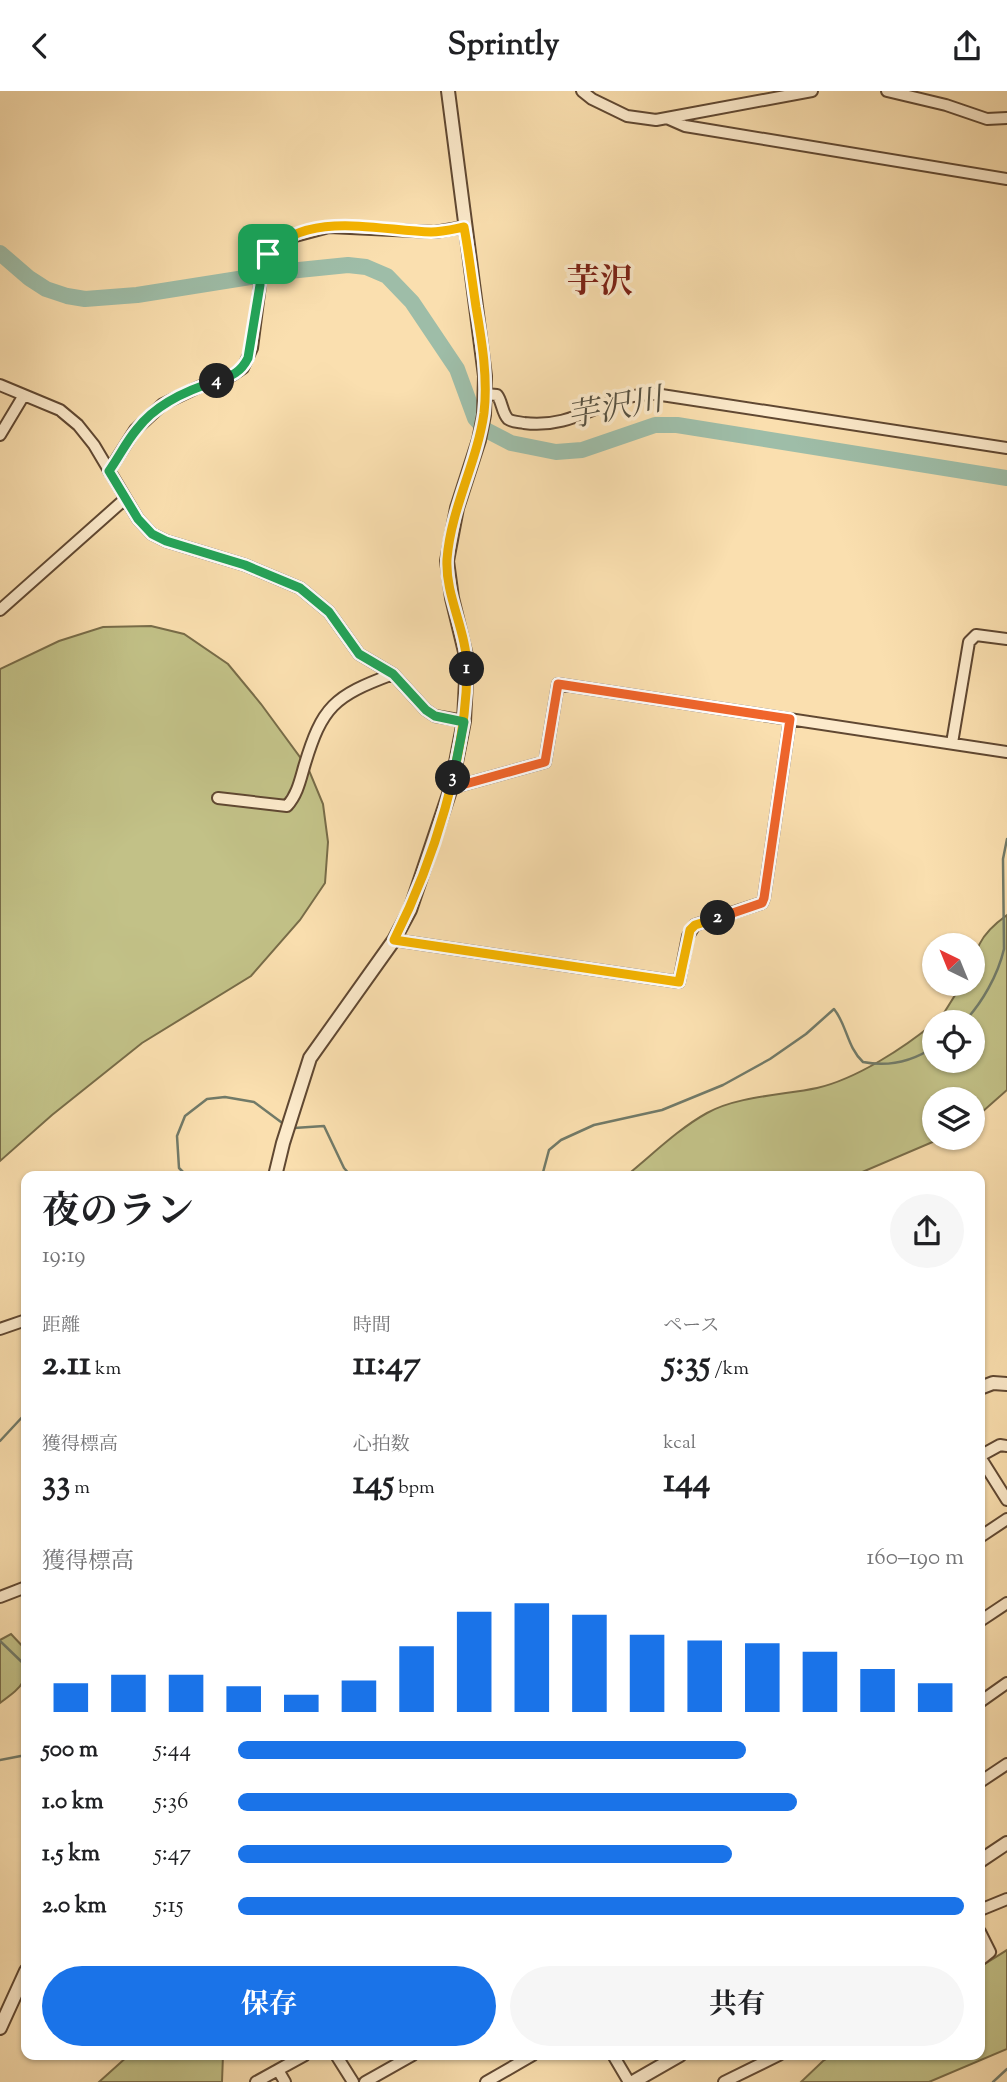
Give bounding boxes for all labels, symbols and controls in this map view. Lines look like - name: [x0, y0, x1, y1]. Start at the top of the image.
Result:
- text: Sprintly: [447, 23, 560, 69]
- icon: back: [21, 27, 59, 65]
- icon: share: [948, 27, 986, 65]
- pin: [238, 224, 298, 284]
- icon: arrive: [249, 235, 287, 273]
- district label: 芋沢: [567, 260, 633, 308]
- pin: 4: [200, 363, 234, 399]
- text: 4: [212, 367, 221, 394]
- water label: 芋沢川: [563, 378, 669, 442]
- pin: 1: [449, 651, 484, 687]
- text: 1: [463, 655, 470, 682]
- pin: 3: [435, 761, 470, 795]
- text: 3: [449, 764, 456, 791]
- pin: 2: [700, 901, 736, 935]
- text: 2: [713, 904, 722, 931]
- north arrow: [922, 933, 985, 996]
- map controls: [922, 933, 985, 1150]
- button: locate: [922, 1010, 985, 1073]
- button: layers: [922, 1087, 985, 1150]
- text: 夜のラン: [42, 1187, 194, 1241]
- button: share: [890, 1194, 964, 1268]
- text: 19:19: [42, 1240, 86, 1273]
- text: 距離: [42, 1313, 80, 1340]
- text: 時間: [353, 1313, 391, 1340]
- text: ペース: [663, 1313, 719, 1340]
- text: 2.11: [42, 1340, 91, 1391]
- text: 11:47: [353, 1340, 421, 1391]
- text: 5:35: [663, 1340, 711, 1391]
- text: km: [91, 1356, 121, 1383]
- text: /km: [711, 1356, 749, 1383]
- text: kcal: [663, 1430, 696, 1457]
- text: 獲得標高: [42, 1432, 118, 1459]
- text: 心拍数: [353, 1432, 410, 1459]
- text: 144: [663, 1457, 711, 1508]
- text: 33: [42, 1459, 70, 1510]
- text: 145: [353, 1459, 394, 1510]
- text: m: [70, 1475, 90, 1502]
- text: bpm: [394, 1475, 435, 1502]
- text: 160–190 m: [866, 1542, 964, 1575]
- text: 獲得標高: [42, 1546, 134, 1579]
- text: 500 m: [42, 1734, 98, 1767]
- text: 5:44: [154, 1734, 191, 1767]
- text: 1.0 km: [42, 1786, 104, 1819]
- text: 5:36: [154, 1786, 188, 1819]
- text: 1.5 km: [42, 1838, 100, 1871]
- text: 5:47: [154, 1838, 191, 1871]
- text: 2.0 km: [42, 1890, 107, 1923]
- text: 5:15: [154, 1890, 184, 1923]
- button: 保存: [42, 1966, 496, 2046]
- button: 共有: [510, 1966, 964, 2046]

